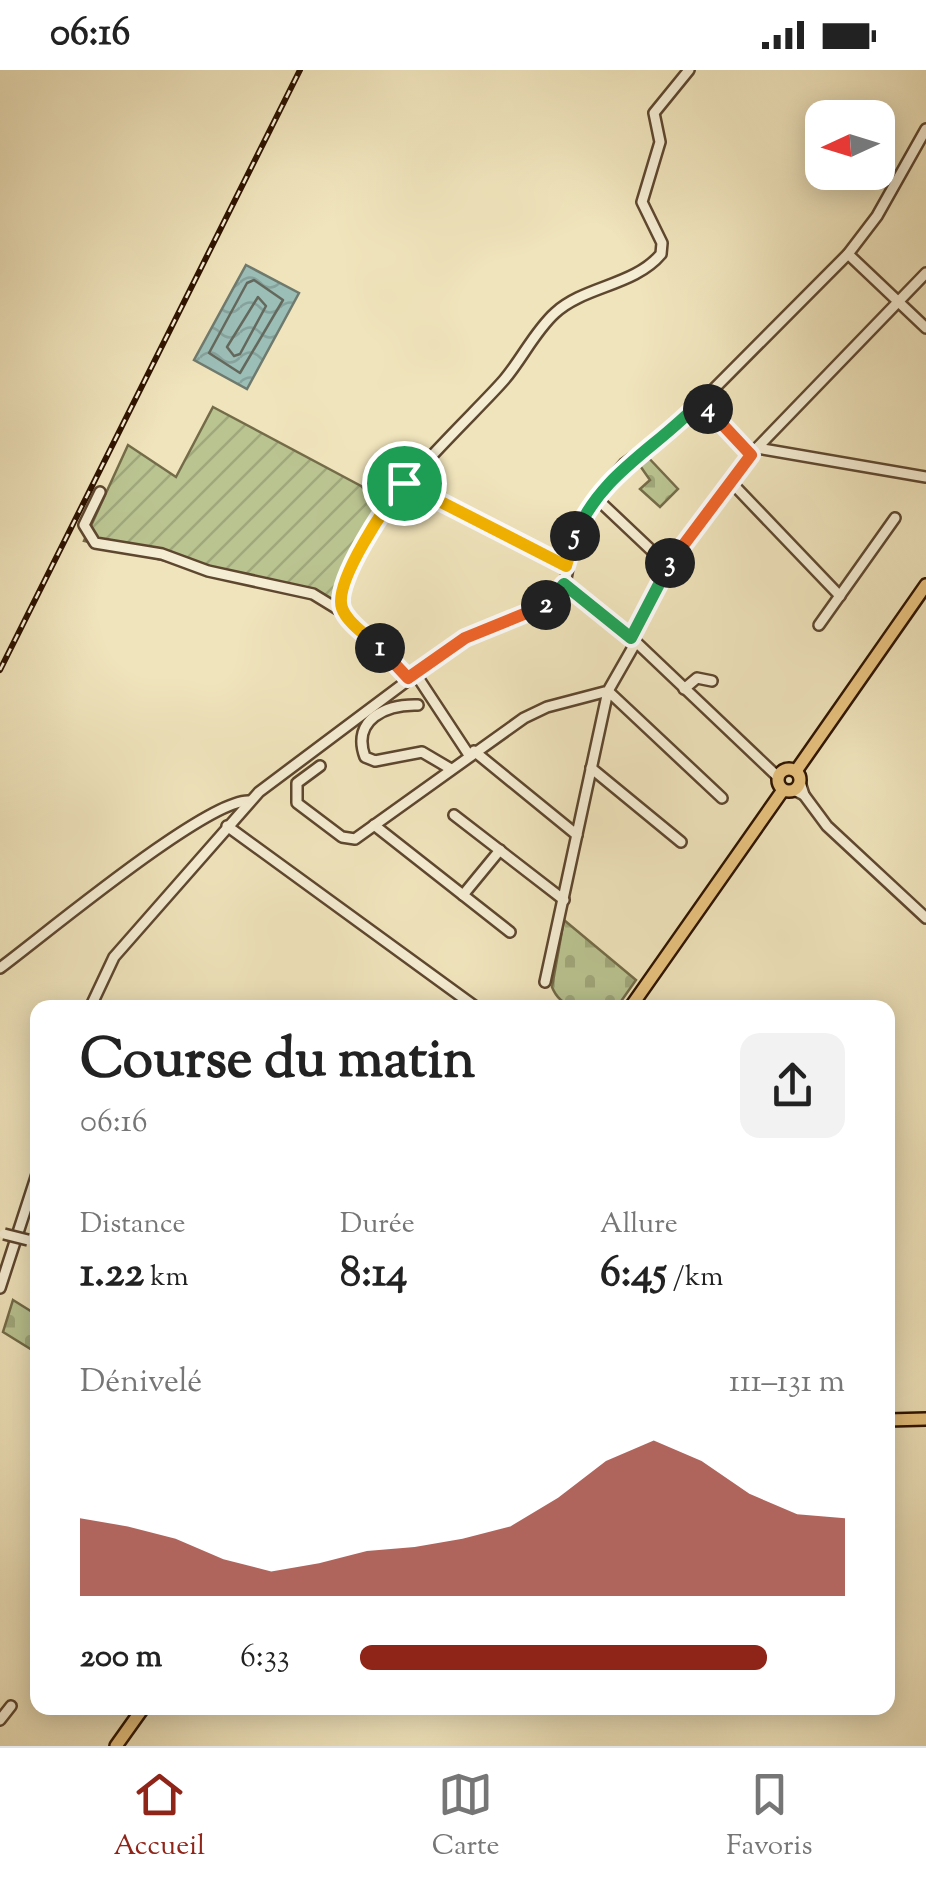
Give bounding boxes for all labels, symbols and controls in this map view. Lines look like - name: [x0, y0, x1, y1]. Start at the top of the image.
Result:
- text: 06:16: [50, 8, 130, 62]
- north arrow: [805, 100, 895, 190]
- map controls: [805, 100, 895, 190]
- pin: 4: [683, 384, 733, 434]
- text: 4: [701, 389, 715, 429]
- pin: [362, 441, 447, 526]
- icon: arrive: [377, 456, 432, 511]
- pin: 5: [550, 511, 600, 561]
- text: 5: [570, 516, 580, 556]
- pin: 3: [645, 538, 695, 588]
- text: 3: [664, 543, 676, 583]
- pin: 2: [521, 580, 571, 630]
- text: 2: [539, 585, 553, 625]
- pin: 1: [355, 623, 405, 673]
- text: 1: [375, 628, 385, 668]
- text: Course du matin: [80, 1023, 475, 1102]
- button: share: [740, 1033, 845, 1138]
- text: 06:16: [80, 1100, 148, 1146]
- text: Distance: [80, 1205, 186, 1245]
- text: Durée: [340, 1205, 415, 1245]
- text: Allure: [600, 1205, 678, 1245]
- text: 1.22: [80, 1245, 144, 1305]
- text: 8:14: [340, 1245, 407, 1305]
- text: 6:45: [600, 1245, 667, 1305]
- text: km: [144, 1258, 189, 1298]
- text: /km: [667, 1258, 724, 1298]
- text: Dénivelé: [80, 1360, 202, 1406]
- text: 111–131 m: [729, 1360, 845, 1406]
- text: 200 m: [80, 1635, 162, 1681]
- text: 6:33: [240, 1635, 290, 1681]
- tab: Accueil: [113, 1767, 205, 1867]
- tab: Carte: [432, 1767, 500, 1867]
- tab: Favoris: [726, 1767, 813, 1867]

